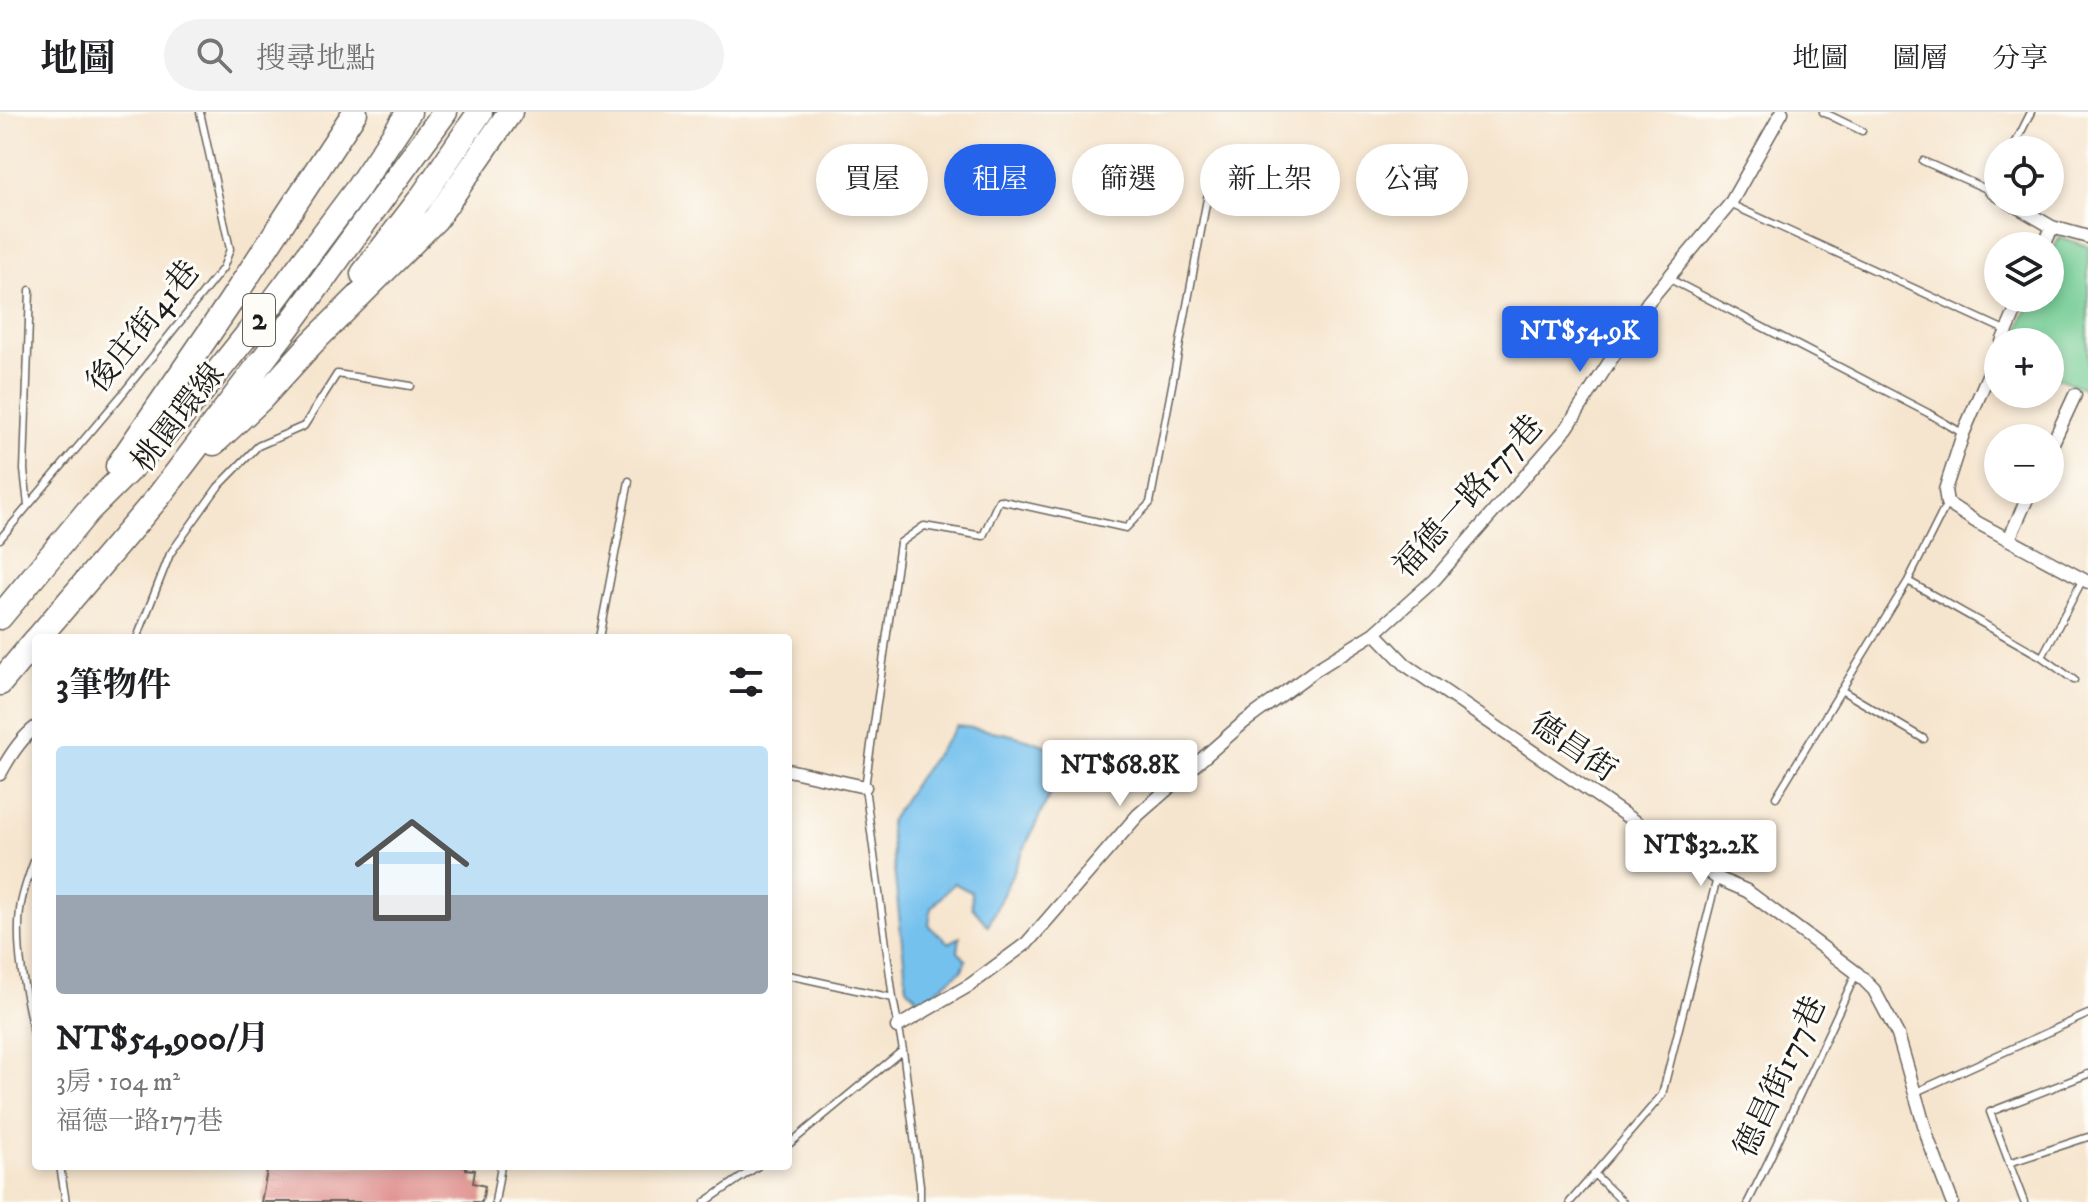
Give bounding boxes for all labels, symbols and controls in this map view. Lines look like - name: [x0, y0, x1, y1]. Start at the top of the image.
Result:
- search box: [164, 19, 724, 91]
- icon: search: [192, 33, 236, 77]
- text: 地圖: [40, 36, 116, 84]
- text: 搜尋地點: [256, 41, 376, 78]
- text: 地圖: [1792, 41, 1848, 76]
- text: 圖層: [1892, 41, 1948, 76]
- text: 分享: [1992, 41, 2048, 76]
- map controls: [1984, 136, 2064, 504]
- button: locate: [1984, 136, 2064, 216]
- chip: 買屋: [816, 144, 928, 216]
- chip: 租屋: [944, 144, 1056, 216]
- chip: 篩選: [1072, 144, 1184, 216]
- chip: 新上架: [1200, 144, 1340, 216]
- chip: 公寓: [1356, 144, 1468, 216]
- button: layers: [1984, 232, 2064, 312]
- street label: 後庄街41巷: [79, 253, 209, 401]
- road number: 2: [243, 294, 275, 346]
- pin: NT$54.9K: [1497, 306, 1663, 374]
- text: NT$54.9K: [1520, 315, 1640, 348]
- button: +: [1984, 328, 2064, 408]
- street label: 桃園環線: [124, 355, 234, 481]
- street label: 福德一路177巷: [1385, 407, 1553, 587]
- button: −: [1984, 424, 2064, 504]
- icon: filters: [724, 660, 768, 704]
- text: 3筆物件: [56, 665, 171, 707]
- street label: 德昌街: [1522, 705, 1624, 791]
- pin: NT$68.8K: [1037, 740, 1203, 808]
- text: NT$68.8K: [1060, 749, 1180, 782]
- icon: home: [340, 798, 484, 942]
- pin: NT$32.2K: [1618, 820, 1784, 888]
- text: NT$32.2K: [1643, 829, 1759, 862]
- street label: 德昌街177巷: [1726, 990, 1836, 1164]
- text: NT$54,900/月: [56, 1018, 270, 1060]
- text: 3房 · 104 m²: [56, 1066, 180, 1099]
- text: 福德一路177巷: [56, 1105, 223, 1138]

